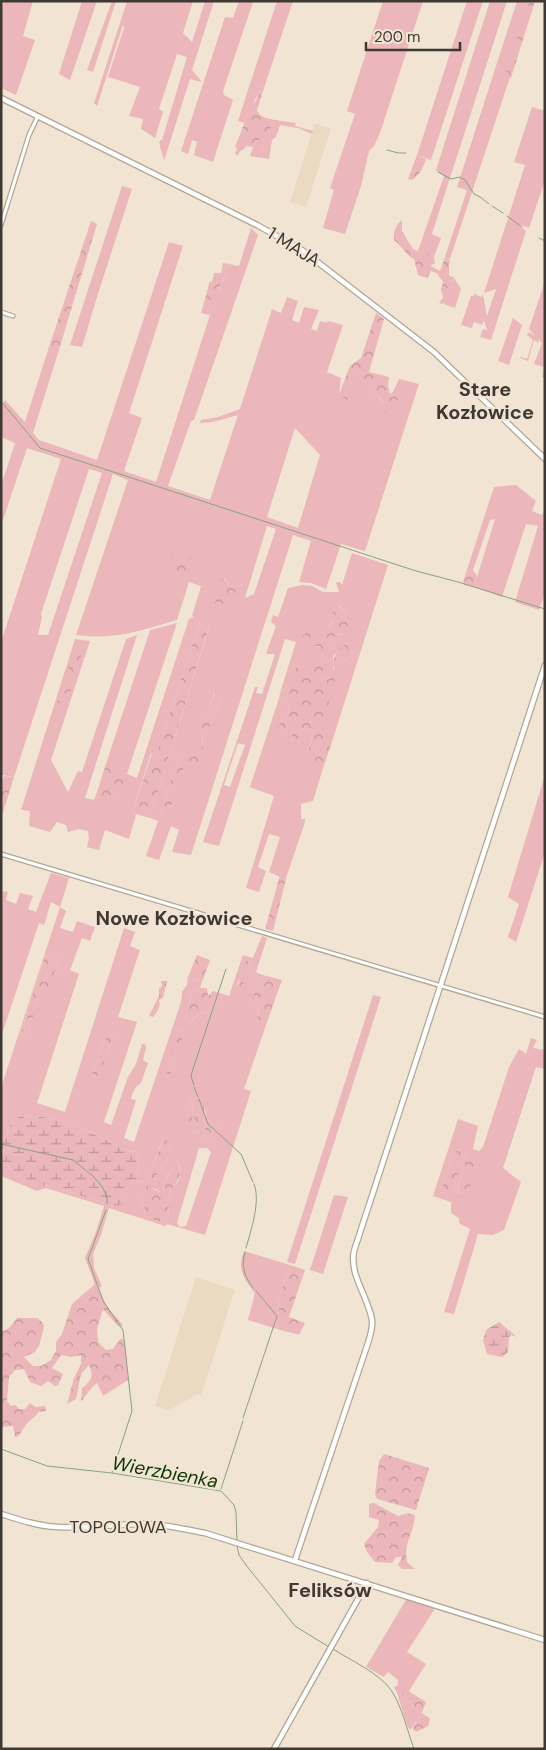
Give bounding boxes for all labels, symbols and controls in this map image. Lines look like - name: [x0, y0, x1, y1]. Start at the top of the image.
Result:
- scale bar: [366, 20, 460, 52]
- text: 200 m: [374, 27, 420, 47]
- street label: 1 MAJA: [263, 221, 325, 273]
- district label: Stare Kozłowice: [436, 376, 534, 425]
- district label: Nowe Kozłowice: [95, 905, 253, 931]
- water label: Wierzbienka: [110, 1450, 220, 1494]
- street label: TOPOLOWA: [69, 1515, 167, 1539]
- district label: Feliksów: [288, 1577, 372, 1603]

